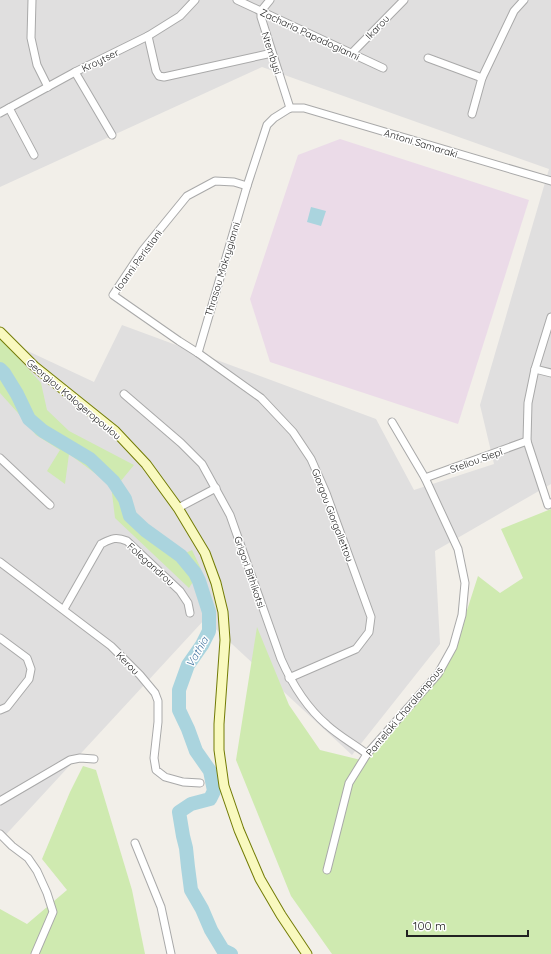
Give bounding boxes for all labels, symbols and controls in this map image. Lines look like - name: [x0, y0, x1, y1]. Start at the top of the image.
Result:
- street label: Zacharia Papadogianni: [258, 6, 362, 63]
- street label: Ikarou: [363, 12, 392, 42]
- street label: Ntembysi: [259, 30, 284, 76]
- street label: Kroytser: [79, 46, 121, 75]
- street label: Antoni Samaraki: [382, 126, 459, 161]
- street label: Thrasou Makrygianni: [202, 220, 243, 318]
- street label: Ioanni Peristiani: [112, 227, 165, 294]
- street label: Georgiou Kalogeropoulou: [24, 356, 124, 443]
- street label: Steliou Siepi: [448, 445, 504, 476]
- street label: Giorgou Giorgallettou: [309, 467, 356, 564]
- street label: Grigori Bithikotsi: [231, 534, 268, 610]
- street label: Folegandrou: [124, 540, 177, 589]
- water label: Vathia: [183, 633, 212, 670]
- street label: Kerou: [113, 649, 142, 678]
- street label: Pantelaki Charalampous: [363, 663, 446, 759]
- scale bar: [407, 912, 528, 938]
- text: 100 m: [413, 918, 446, 933]

